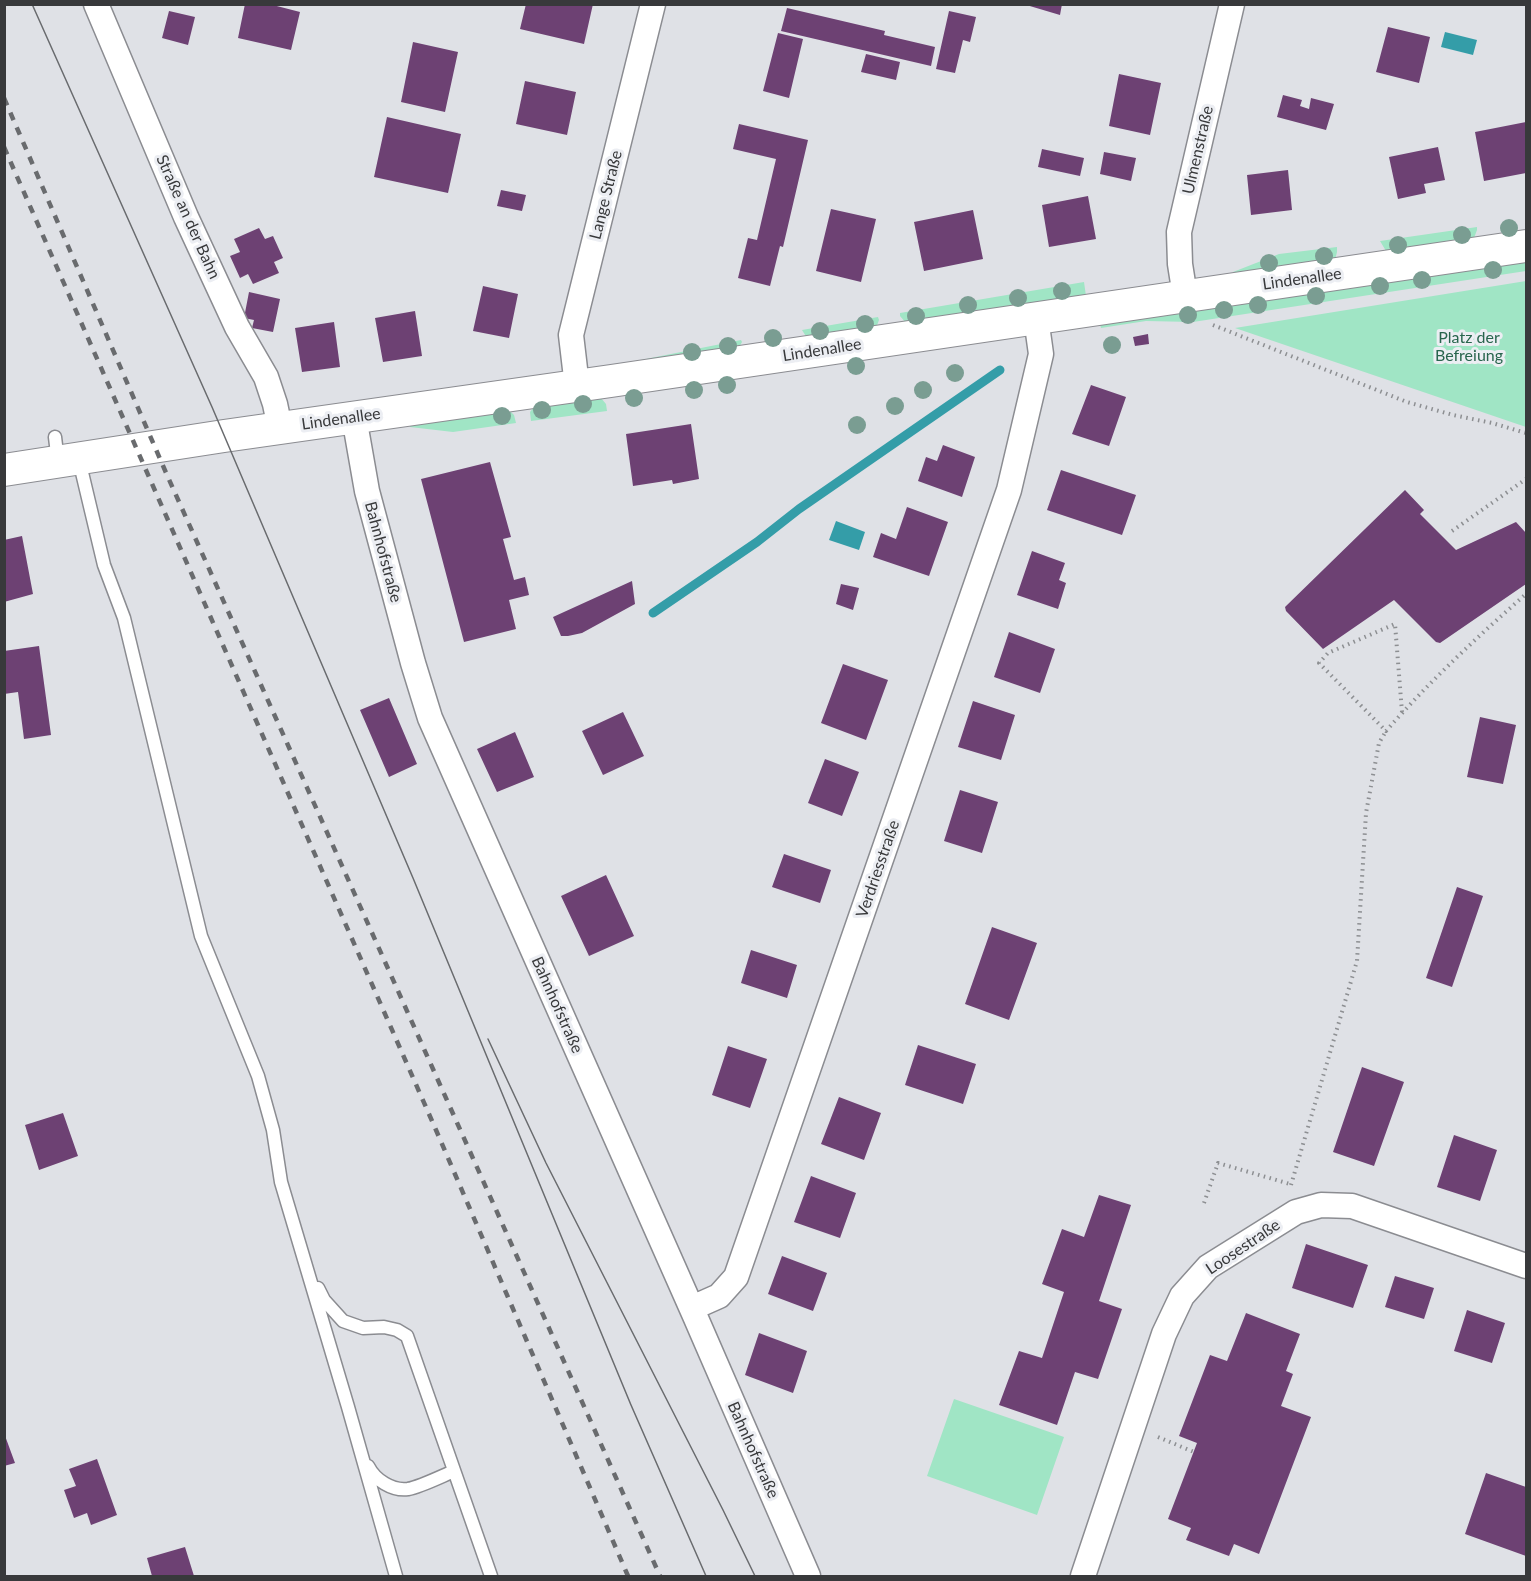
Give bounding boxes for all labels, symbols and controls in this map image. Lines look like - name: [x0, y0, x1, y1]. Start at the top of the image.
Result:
- street label: Ulmenstraße: [1179, 104, 1217, 196]
- street label: Lange Straße: [586, 148, 626, 242]
- street label: Straße an der Bahn: [152, 152, 224, 282]
- street label: Lindenallee: [1261, 264, 1343, 294]
- park label: Platz der Befreiung: [1435, 328, 1503, 366]
- street label: Lindenallee: [781, 334, 863, 366]
- street label: Lindenallee: [300, 404, 382, 434]
- street label: Bahnhofstraße: [360, 500, 406, 604]
- street label: Verdriesstraße: [852, 818, 904, 920]
- street label: Bahnhofstraße: [527, 954, 587, 1056]
- street label: Loosestraße: [1202, 1215, 1284, 1279]
- street label: Bahnhofstraße: [723, 1399, 783, 1501]

